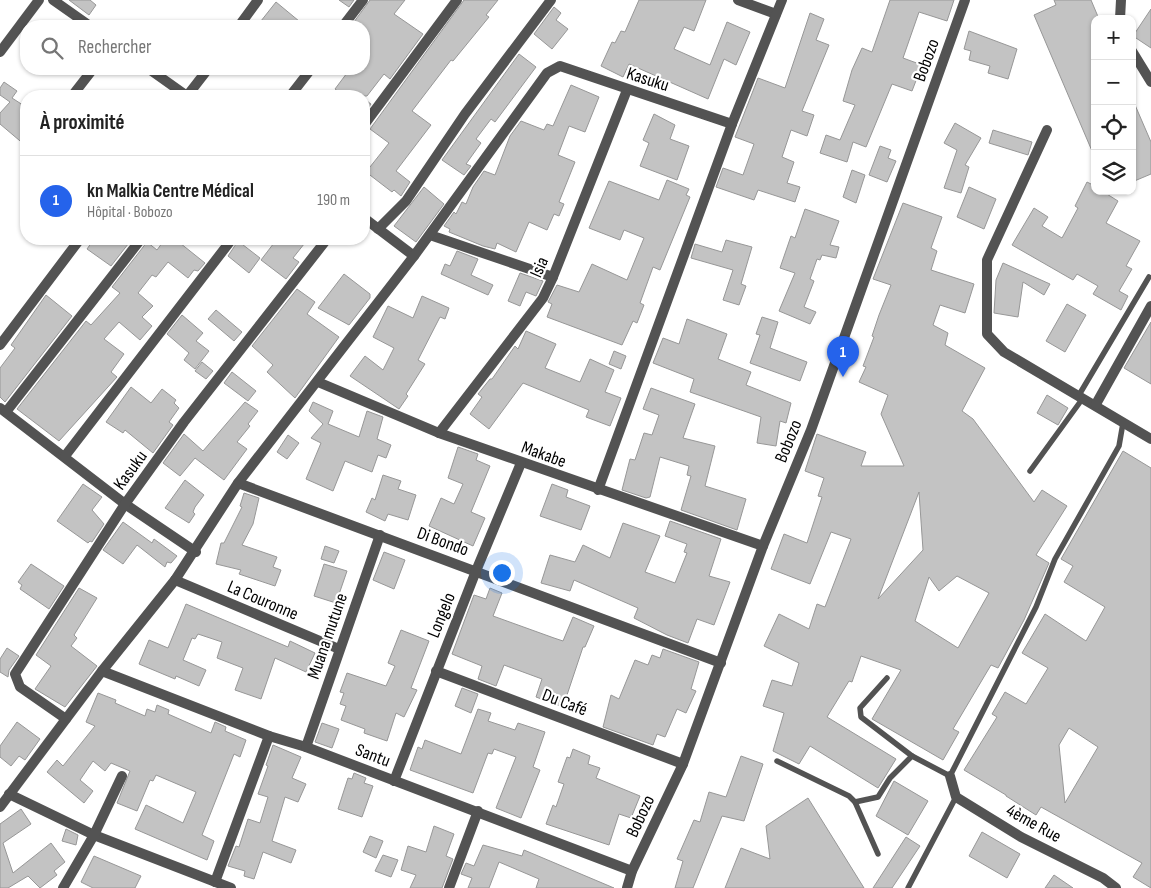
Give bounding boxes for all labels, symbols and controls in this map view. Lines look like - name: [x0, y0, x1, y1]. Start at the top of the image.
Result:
- map controls: [1091, 15, 1136, 195]
- button: +: [1091, 15, 1136, 60]
- search box: [20, 20, 370, 75]
- icon: search: [38, 34, 66, 62]
- text: Rechercher: [78, 36, 152, 59]
- street label: Bobozo: [909, 36, 944, 84]
- button: −: [1091, 60, 1136, 105]
- street label: Kasuku: [624, 63, 672, 96]
- button: locate: [1091, 105, 1136, 150]
- text: À proximité: [40, 110, 125, 135]
- button: layers: [1091, 150, 1136, 195]
- text: kn Malkia Centre Médical: [87, 180, 254, 203]
- text: 1: [53, 191, 59, 210]
- text: 190 m: [317, 191, 350, 210]
- text: Hôpital · Bobozo: [87, 203, 173, 222]
- street label: Isia: [526, 254, 553, 281]
- pin: 1: [827, 336, 859, 377]
- street label: Bobozo: [770, 417, 806, 466]
- street label: Makabe: [519, 437, 569, 472]
- street label: Kasuku: [109, 447, 152, 494]
- street label: Di Bondo: [414, 522, 471, 560]
- your location: [489, 560, 515, 586]
- street label: La Couronne: [224, 576, 301, 625]
- street label: Muana mutune: [303, 590, 352, 682]
- street label: Longelo: [423, 590, 460, 641]
- street label: Du Café: [539, 684, 590, 721]
- street label: Santu: [352, 739, 393, 772]
- street label: Bobozo: [622, 792, 659, 841]
- street label: 4ème Rue: [1003, 800, 1065, 847]

